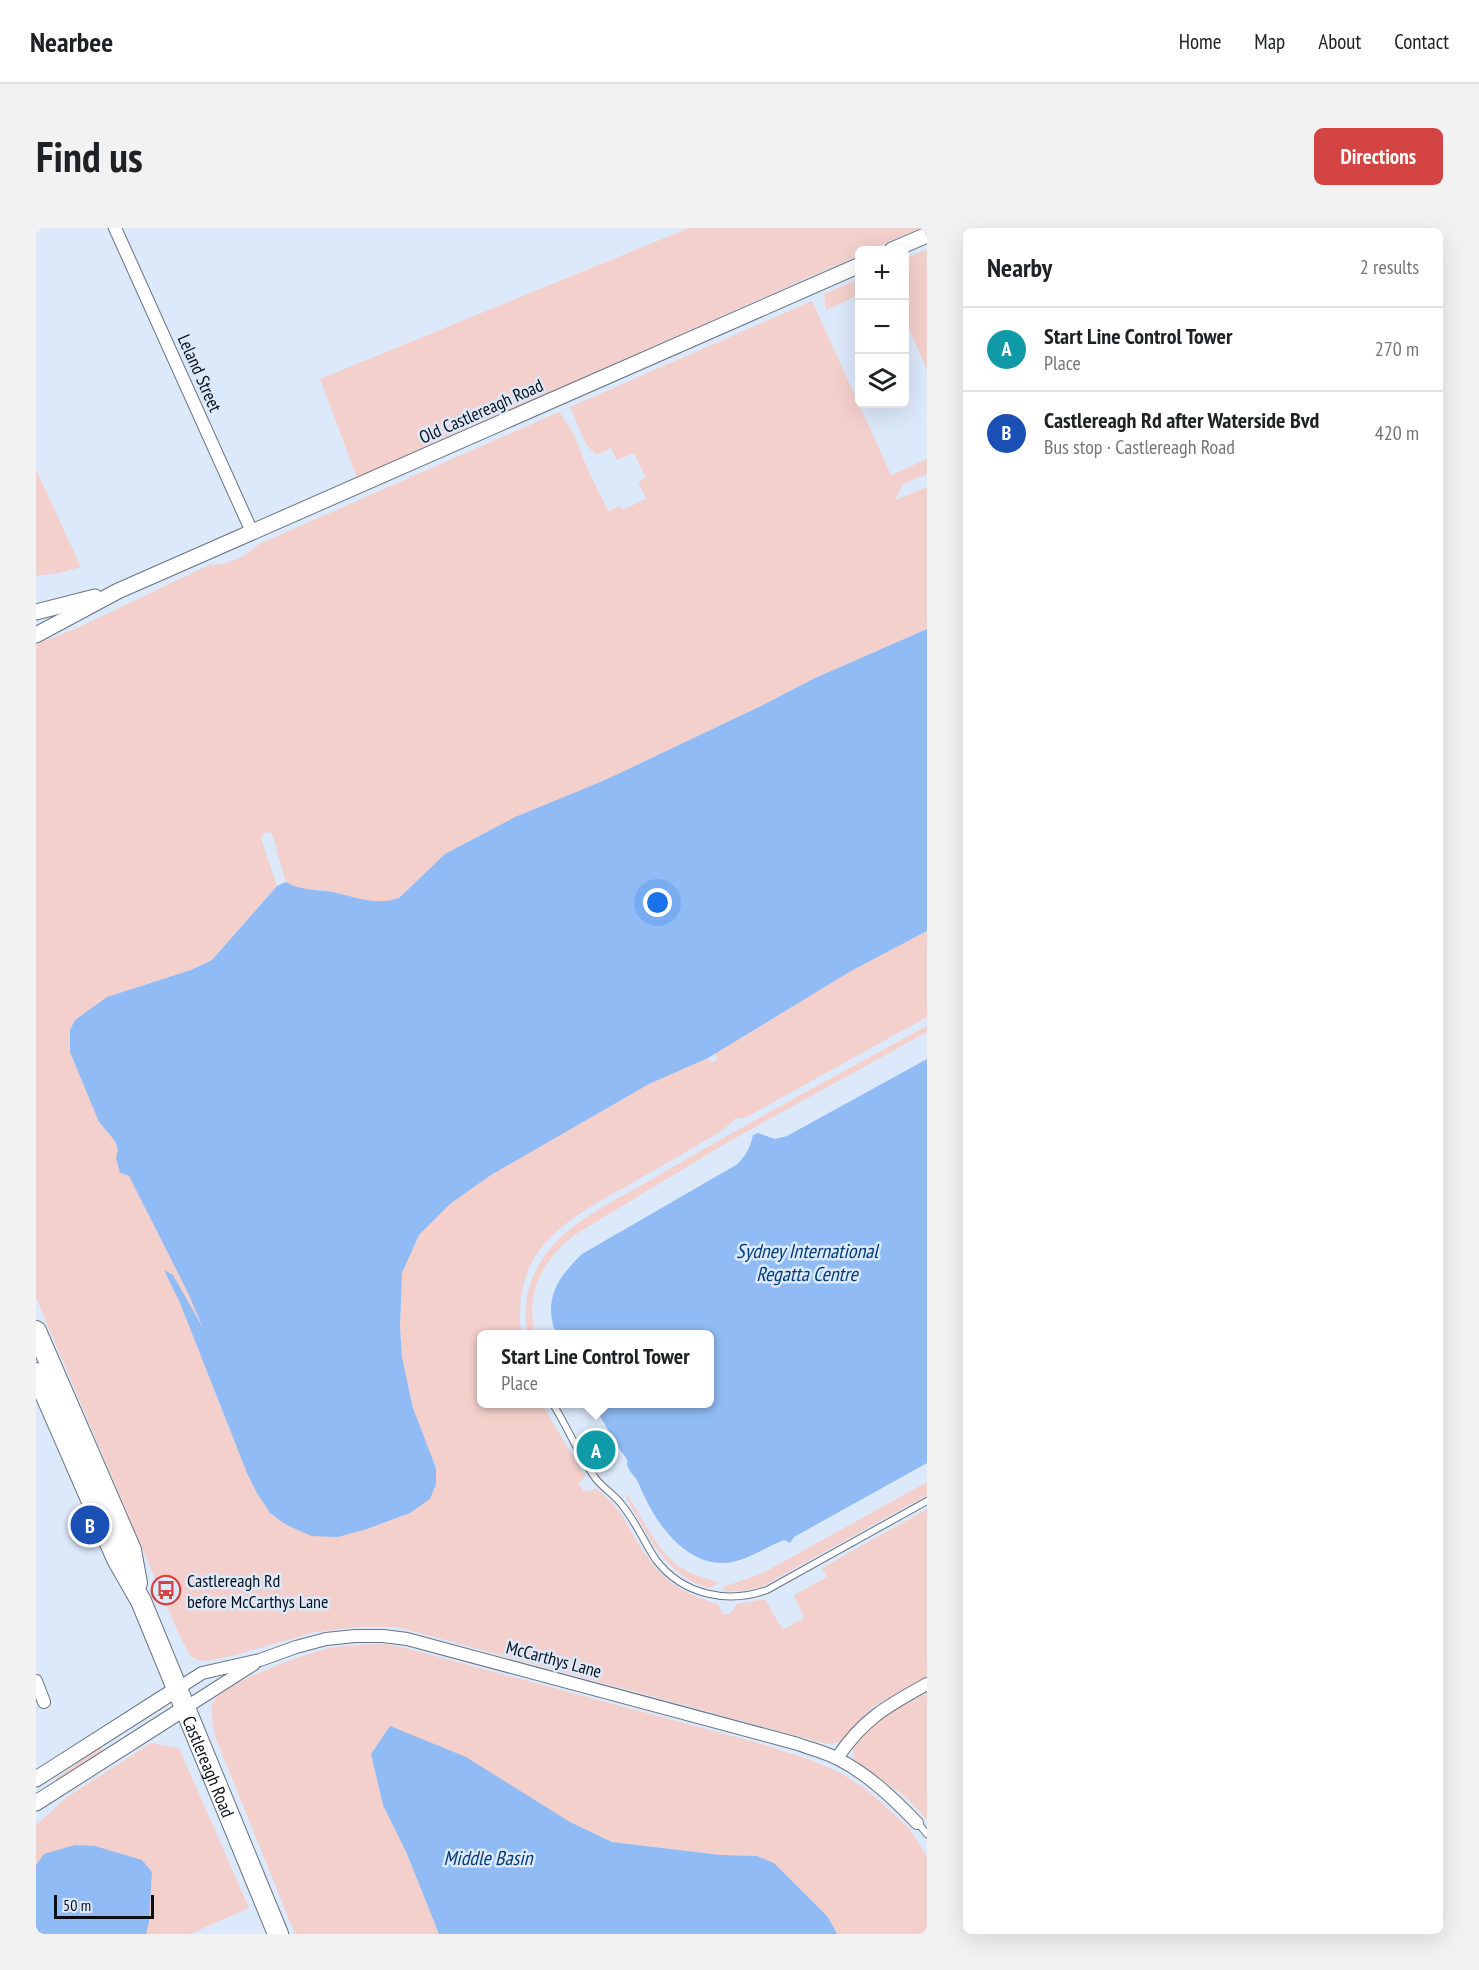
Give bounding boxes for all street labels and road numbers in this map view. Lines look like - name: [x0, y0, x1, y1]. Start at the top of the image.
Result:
- street label: Leland Street: [173, 331, 227, 415]
- street label: Old Castlereagh Road: [415, 373, 547, 449]
- street label: McCarthys Lane: [504, 1635, 604, 1683]
- street label: Castlereagh Road: [178, 1712, 240, 1821]

